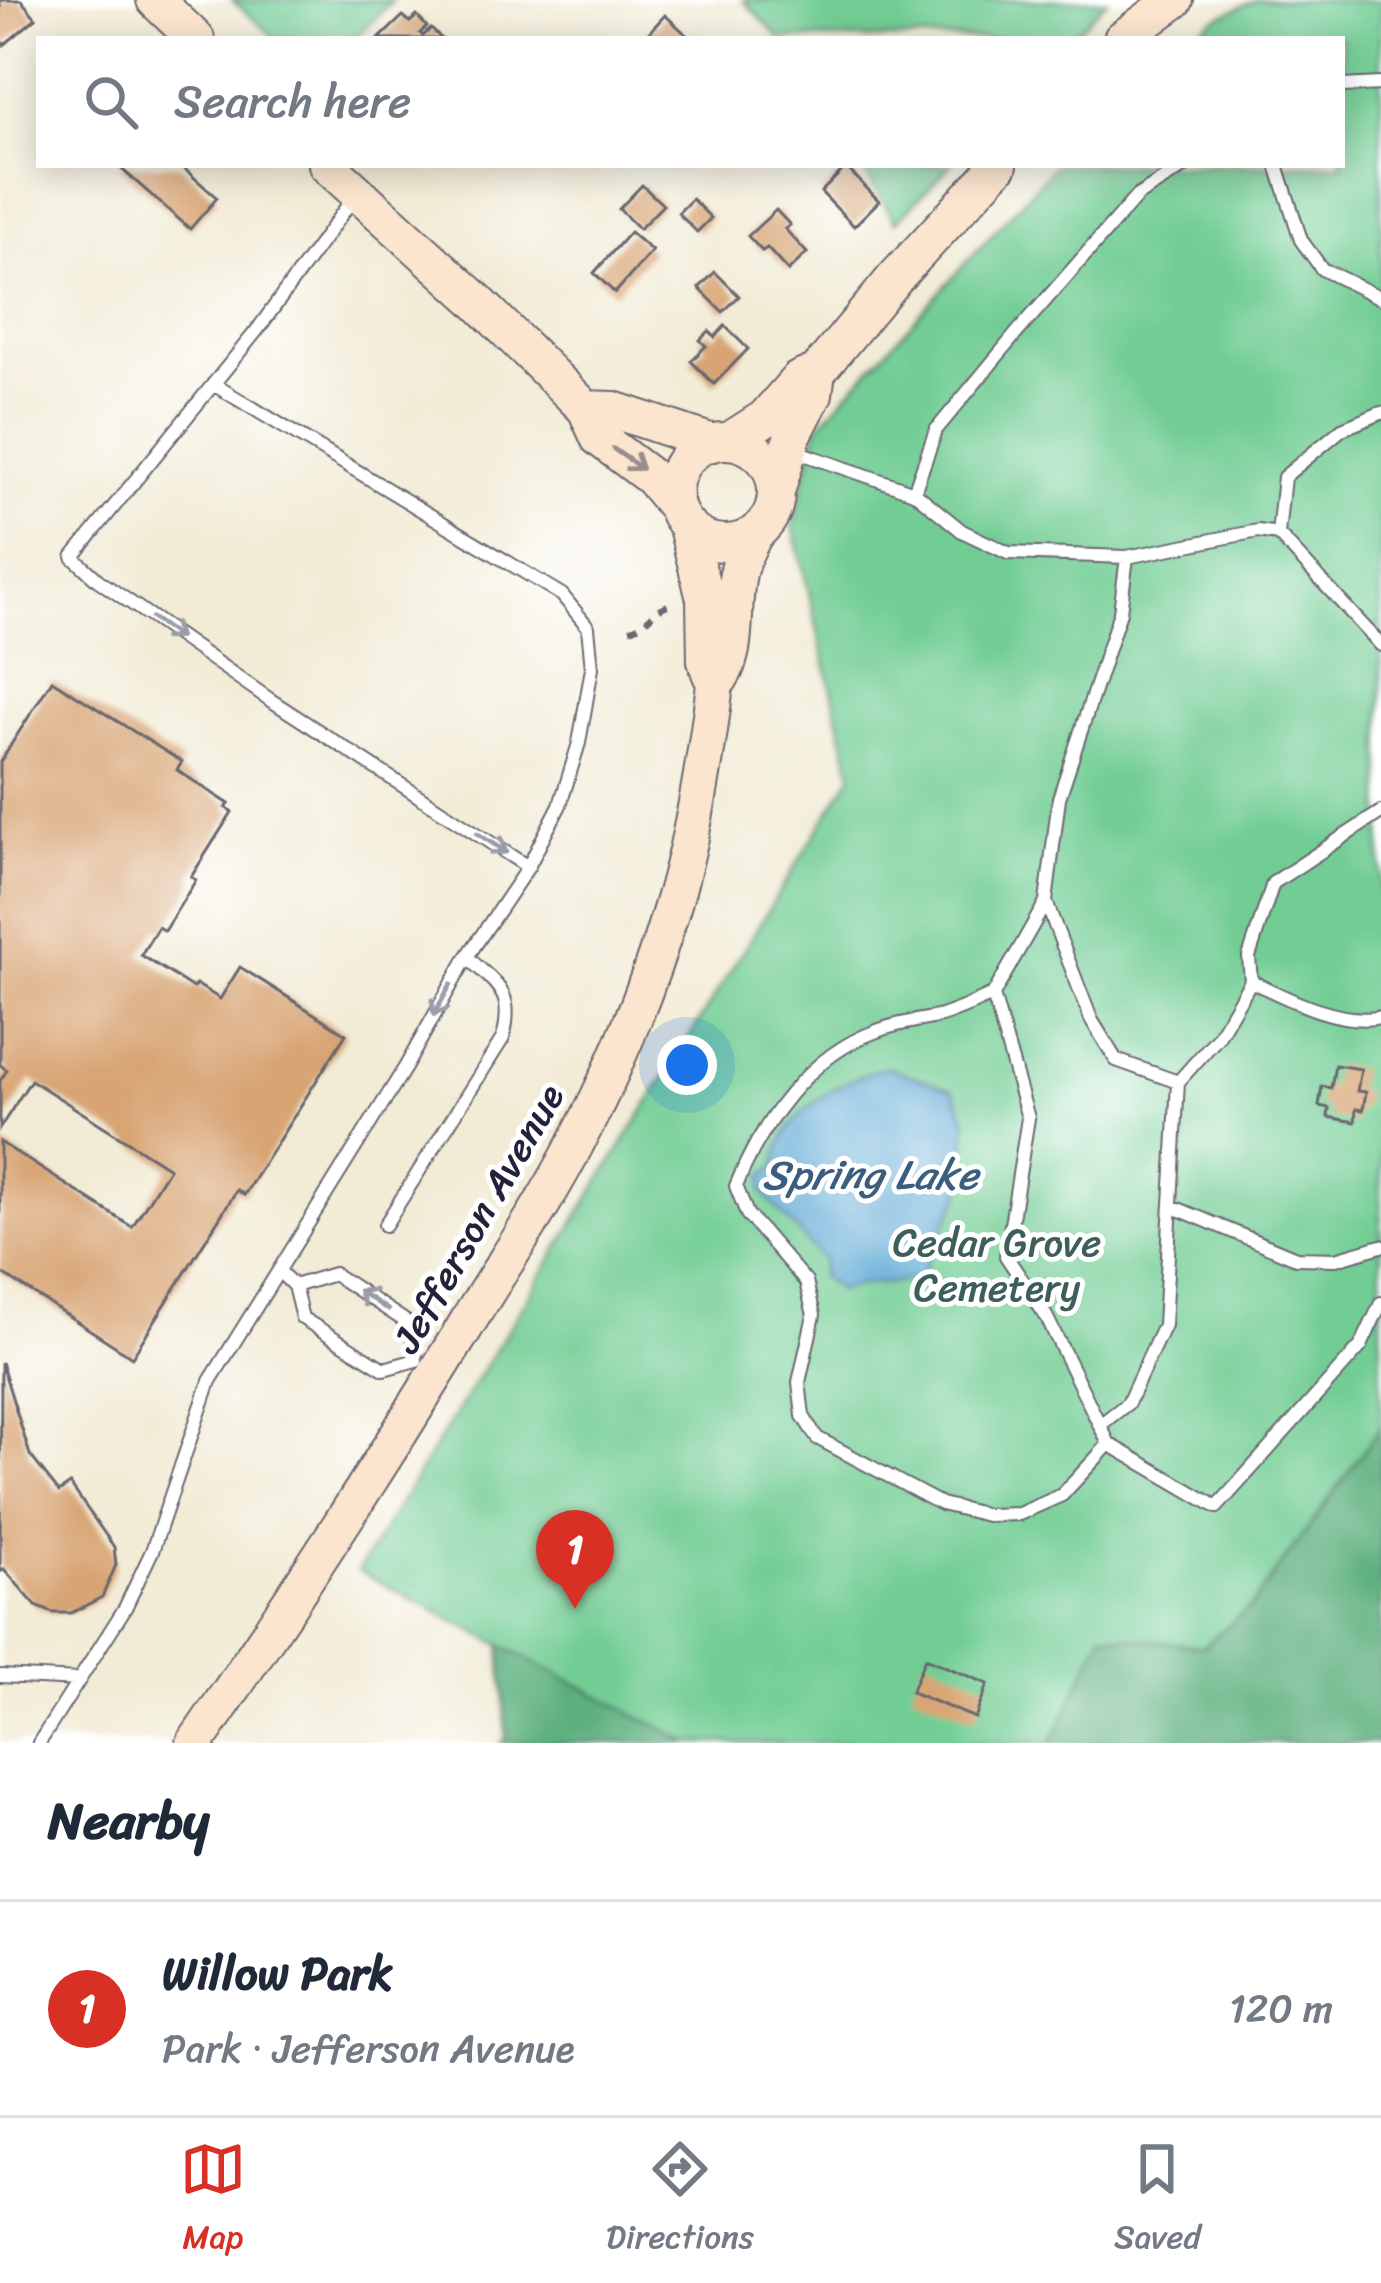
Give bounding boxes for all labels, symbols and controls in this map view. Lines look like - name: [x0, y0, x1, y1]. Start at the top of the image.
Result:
- search box: [36, 36, 1345, 168]
- text: Search here: [174, 62, 411, 142]
- icon: search: [78, 69, 144, 135]
- one-way arrow: [610, 447, 643, 472]
- one-way arrow: [149, 615, 183, 640]
- one-way arrow: [474, 831, 508, 856]
- one-way arrow: [430, 982, 454, 1017]
- your location: [657, 1035, 717, 1095]
- street label: Jefferson Avenue: [372, 1070, 583, 1368]
- water label: Spring Lake: [762, 1138, 981, 1212]
- park label: Cedar Grove Cemetery: [893, 1208, 1101, 1322]
- one-way arrow: [357, 1288, 391, 1313]
- pin: 1: [536, 1510, 614, 1609]
- text: Nearby: [48, 1776, 209, 1866]
- text: Willow Park: [162, 1934, 393, 2014]
- text: 1: [79, 1974, 95, 2043]
- text: 120 m: [1229, 1974, 1333, 2043]
- text: Park · Jefferson Avenue: [162, 2014, 575, 2083]
- tab: Map: [180, 2136, 246, 2266]
- tab: Directions: [606, 2136, 754, 2266]
- tab: Saved: [1114, 2136, 1201, 2266]

